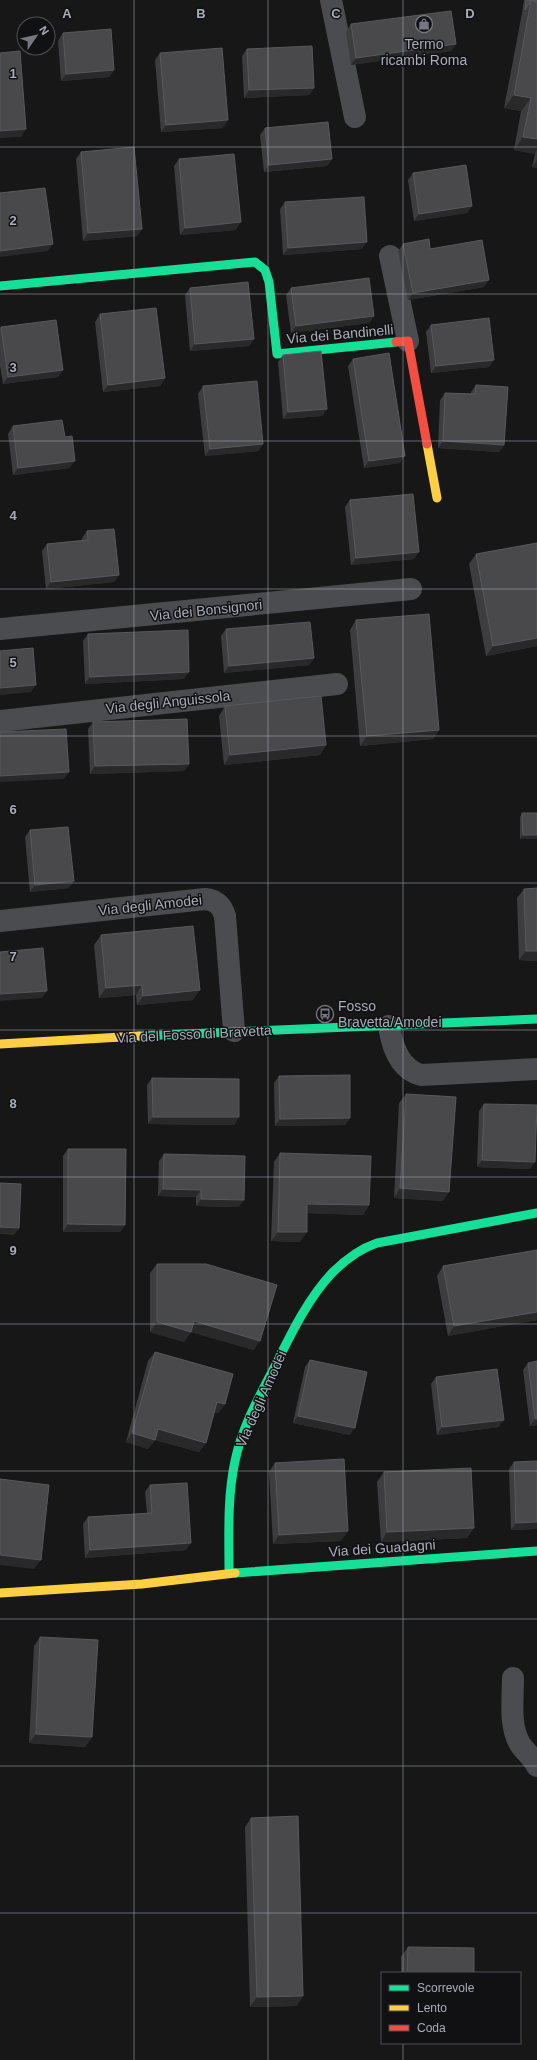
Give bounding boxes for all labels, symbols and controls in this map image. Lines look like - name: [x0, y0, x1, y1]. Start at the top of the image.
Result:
- text: A: [62, 6, 72, 21]
- text: B: [196, 6, 206, 21]
- text: C: [331, 6, 341, 21]
- text: D: [465, 6, 475, 21]
- shop icon: Termo ricambi Roma: [414, 14, 434, 34]
- north arrow: [16, 16, 56, 56]
- text: N: [37, 24, 52, 37]
- place label: Termo ricambi Roma: [381, 36, 467, 68]
- text: 1: [9, 66, 17, 81]
- text: 2: [9, 213, 17, 228]
- street label: Via dei Bandinelli: [286, 321, 394, 347]
- text: 3: [9, 360, 17, 375]
- text: 4: [9, 508, 17, 523]
- street label: Via dei Bonsignori: [149, 596, 263, 624]
- text: 5: [9, 655, 17, 670]
- street label: Via degli Anguissola: [105, 687, 231, 716]
- text: 6: [9, 802, 17, 817]
- street label: Via degli Amodei: [97, 892, 203, 918]
- text: 7: [9, 949, 17, 964]
- place label: Fosso Bravetta/Amodei: [338, 998, 442, 1030]
- bus stop icon: Fosso Bravetta/Amodei: [315, 1004, 335, 1024]
- street label: Via del Fosso di Bravetta: [116, 1022, 272, 1046]
- text: 8: [9, 1096, 17, 1111]
- text: 9: [9, 1243, 17, 1258]
- street label: Via degli Amodei: [233, 1348, 289, 1450]
- street label: Via dei Guadagni: [328, 1536, 436, 1560]
- legend: [381, 1972, 521, 2044]
- text: Scorrevole: [417, 1981, 475, 1995]
- text: Lento: [417, 2001, 447, 2015]
- text: Coda: [417, 2021, 446, 2035]

